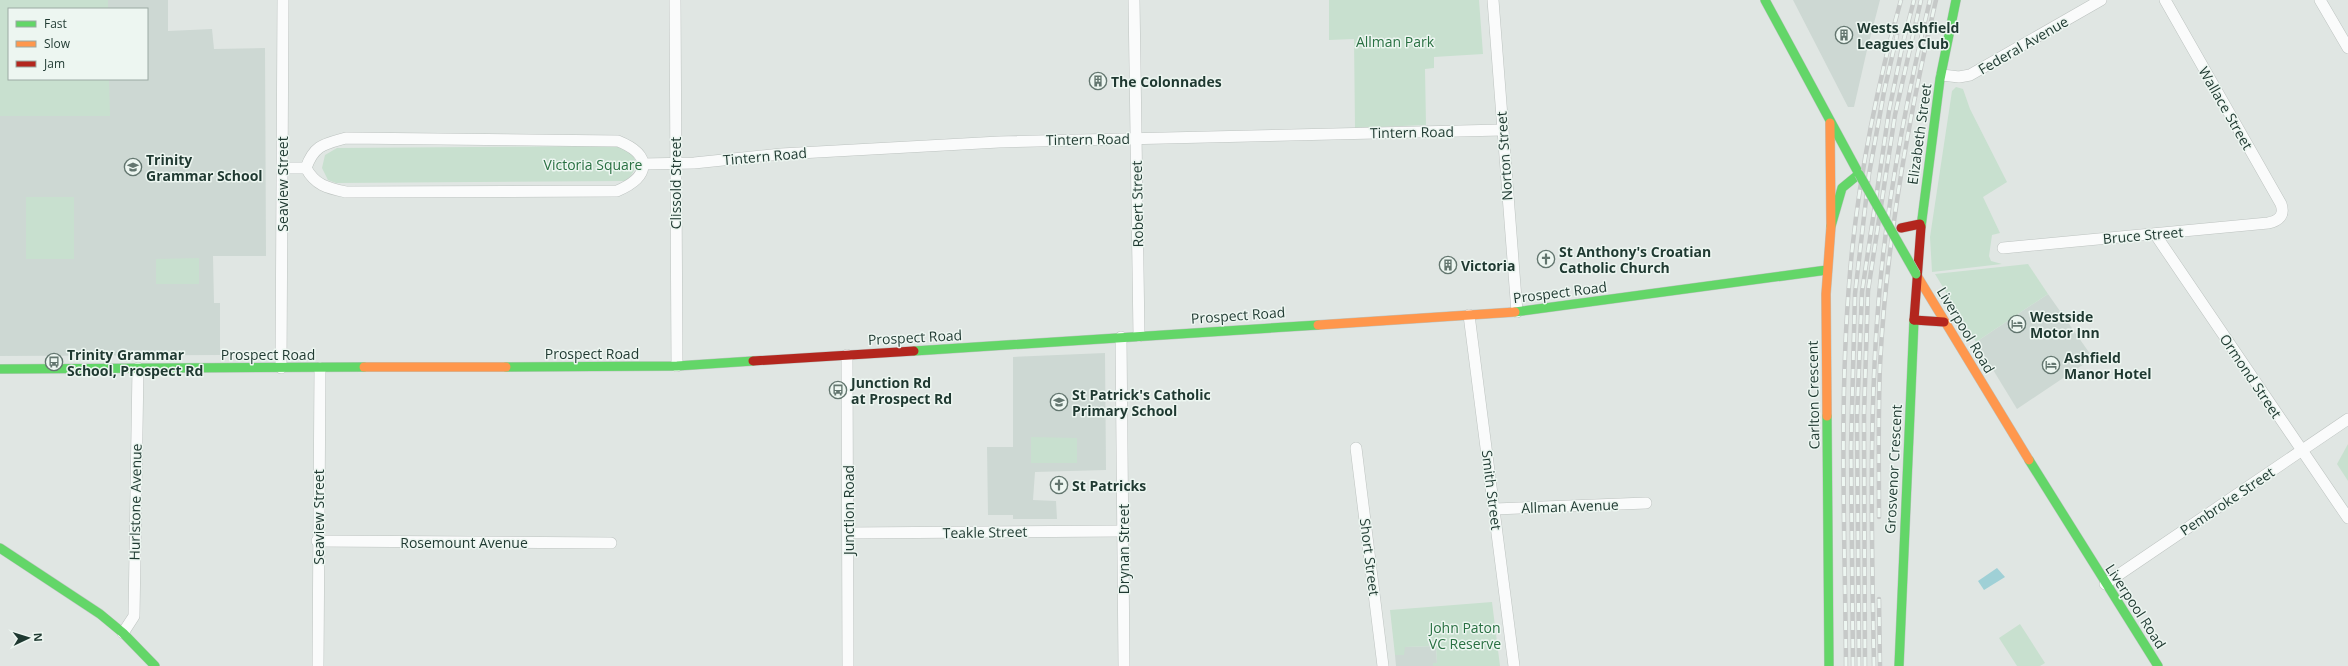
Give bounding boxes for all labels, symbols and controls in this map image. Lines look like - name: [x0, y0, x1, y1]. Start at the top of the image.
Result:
- legend: [8, 8, 148, 80]
- street label: Federal Avenue: [1975, 11, 2072, 78]
- text: Fast: [44, 15, 67, 32]
- place label: Wests Ashfield Leagues Club: [1857, 18, 1959, 53]
- building icon: Wests Ashfield Leagues Club: [1834, 25, 1854, 45]
- park label: Allman Park: [1356, 32, 1435, 51]
- text: Slow: [44, 35, 71, 52]
- text: Jam: [43, 55, 65, 72]
- street label: Wallace Street: [2195, 63, 2257, 153]
- building icon: The Colonnades: [1088, 71, 1108, 91]
- place label: The Colonnades: [1111, 72, 1222, 91]
- street label: Elizabeth Street: [1902, 82, 1936, 186]
- street label: Norton Street: [1491, 111, 1517, 201]
- street label: Tintern Road: [1370, 122, 1454, 142]
- street label: Tintern Road: [1046, 129, 1130, 149]
- street label: Seaview Street: [273, 136, 292, 232]
- street label: Clissold Street: [666, 137, 685, 229]
- street label: Tintern Road: [722, 143, 808, 169]
- place label: Trinity Grammar School: [146, 150, 263, 185]
- park label: Victoria Square: [544, 155, 643, 174]
- school or university icon: Trinity Grammar School: [123, 157, 143, 177]
- street label: Robert Street: [1127, 160, 1147, 248]
- street label: Bruce Street: [2102, 222, 2184, 248]
- place label: St Anthony's Croatian Catholic Church: [1559, 242, 1711, 277]
- church icon: St Anthony's Croatian Catholic Church: [1536, 249, 1556, 269]
- building icon: Victoria: [1438, 255, 1458, 275]
- place label: Victoria: [1461, 256, 1515, 275]
- street label: Prospect Road: [1512, 277, 1608, 307]
- street label: Liverpool Road: [1933, 283, 1999, 377]
- street label: Prospect Road: [1190, 302, 1286, 328]
- place label: Westside Motor Inn: [2030, 307, 2100, 342]
- hotel icon: Westside Motor Inn: [2007, 314, 2027, 334]
- street label: Prospect Road: [867, 325, 963, 349]
- street label: Ormond Street: [2216, 330, 2286, 422]
- street label: Carlton Crescent: [1803, 340, 1823, 450]
- street label: Prospect Road: [545, 344, 639, 363]
- place label: Trinity Grammar School, Prospect Rd: [67, 345, 203, 380]
- street label: Prospect Road: [221, 345, 315, 364]
- place label: Ashfield Manor Hotel: [2064, 348, 2152, 383]
- bus stop icon: Trinity Grammar School, Prospect Rd: [44, 352, 64, 372]
- hotel icon: Ashfield Manor Hotel: [2041, 355, 2061, 375]
- place label: Junction Rd at Prospect Rd: [849, 373, 952, 408]
- bus stop icon: Junction Rd at Prospect Rd: [828, 380, 848, 400]
- place label: St Patrick's Catholic Primary School: [1072, 385, 1211, 420]
- school or university icon: St Patrick's Catholic Primary School: [1049, 392, 1069, 412]
- street label: Grosvenor Crescent: [1880, 404, 1906, 534]
- street label: Hurlstone Avenue: [124, 443, 146, 561]
- street label: Smith Street: [1478, 449, 1506, 531]
- street label: Pembroke Street: [2176, 462, 2278, 540]
- street label: Junction Road: [839, 465, 858, 557]
- street label: Seaview Street: [309, 469, 328, 565]
- church icon: St Patricks: [1049, 475, 1069, 495]
- place label: St Patricks: [1072, 476, 1146, 495]
- street label: Allman Avenue: [1521, 495, 1619, 517]
- street label: Drynan Street: [1114, 504, 1133, 594]
- street label: Short Street: [1356, 517, 1384, 597]
- street label: Teakle Street: [942, 522, 1028, 542]
- street label: Rosemount Avenue: [400, 533, 528, 552]
- street label: Liverpool Road: [2102, 560, 2170, 652]
- north arrow: [8, 618, 48, 658]
- park label: John Paton VC Reserve: [1427, 618, 1501, 653]
- text: N: [31, 632, 46, 642]

